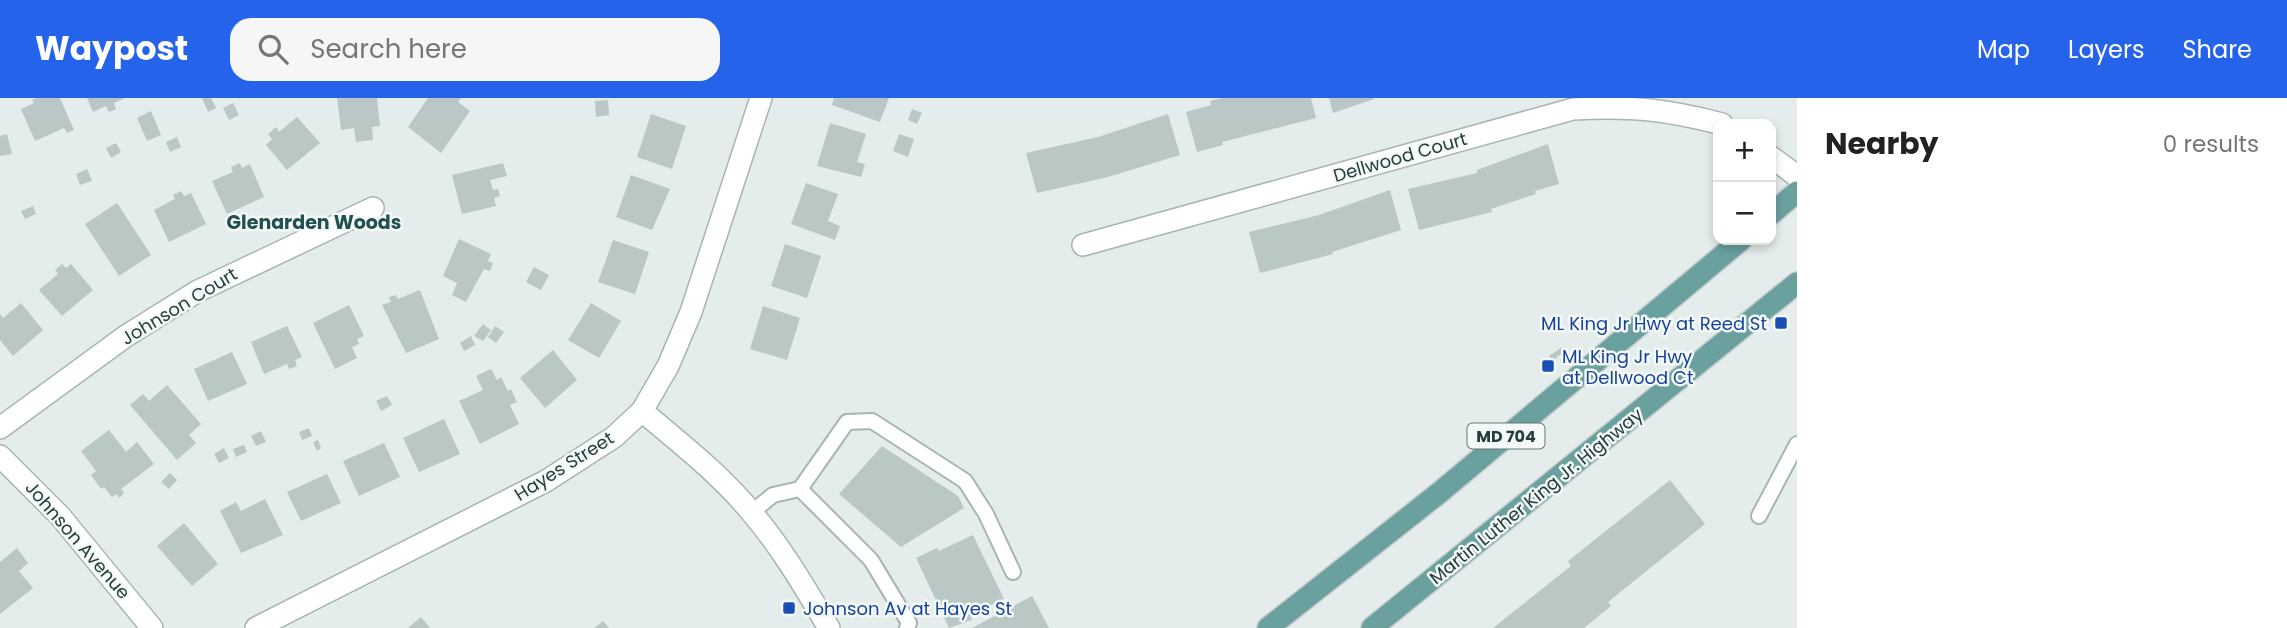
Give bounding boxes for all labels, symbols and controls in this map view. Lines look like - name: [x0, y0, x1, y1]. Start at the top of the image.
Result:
- search box: [230, 18, 720, 81]
- text: Waypost: [35, 25, 188, 72]
- icon: search: [254, 30, 292, 68]
- text: Search here: [310, 31, 467, 67]
- text: Map: [1977, 33, 2030, 66]
- text: Layers: [2068, 33, 2144, 66]
- text: Share: [2182, 33, 2252, 66]
- map controls: [1713, 119, 1776, 245]
- button: +: [1713, 119, 1776, 182]
- text: Nearby: [1825, 122, 1939, 165]
- street label: Dellwood Court: [1330, 126, 1470, 188]
- text: 0 results: [2163, 128, 2259, 160]
- button: −: [1713, 182, 1776, 245]
- district label: Glenarden Woods: [227, 209, 401, 236]
- street label: Johnson Court: [116, 261, 242, 351]
- place label: ML King Jr Hwy at Reed St: [1541, 311, 1767, 336]
- marker: ML King Jr Hwy at Reed St: [1773, 315, 1789, 331]
- place label: ML King Jr Hwy at Dellwood Ct: [1562, 344, 1694, 390]
- marker: ML King Jr Hwy at Dellwood Ct: [1540, 358, 1556, 374]
- street label: Martin Luther King Jr. Highway: [1424, 402, 1648, 590]
- road number: MD 704: [1468, 424, 1544, 448]
- street label: Hayes Street: [510, 426, 618, 506]
- street label: Johnson Avenue: [20, 476, 136, 604]
- place label: Johnson Av at Hayes St: [803, 596, 1012, 621]
- marker: Johnson Av at Hayes St: [781, 600, 797, 616]

